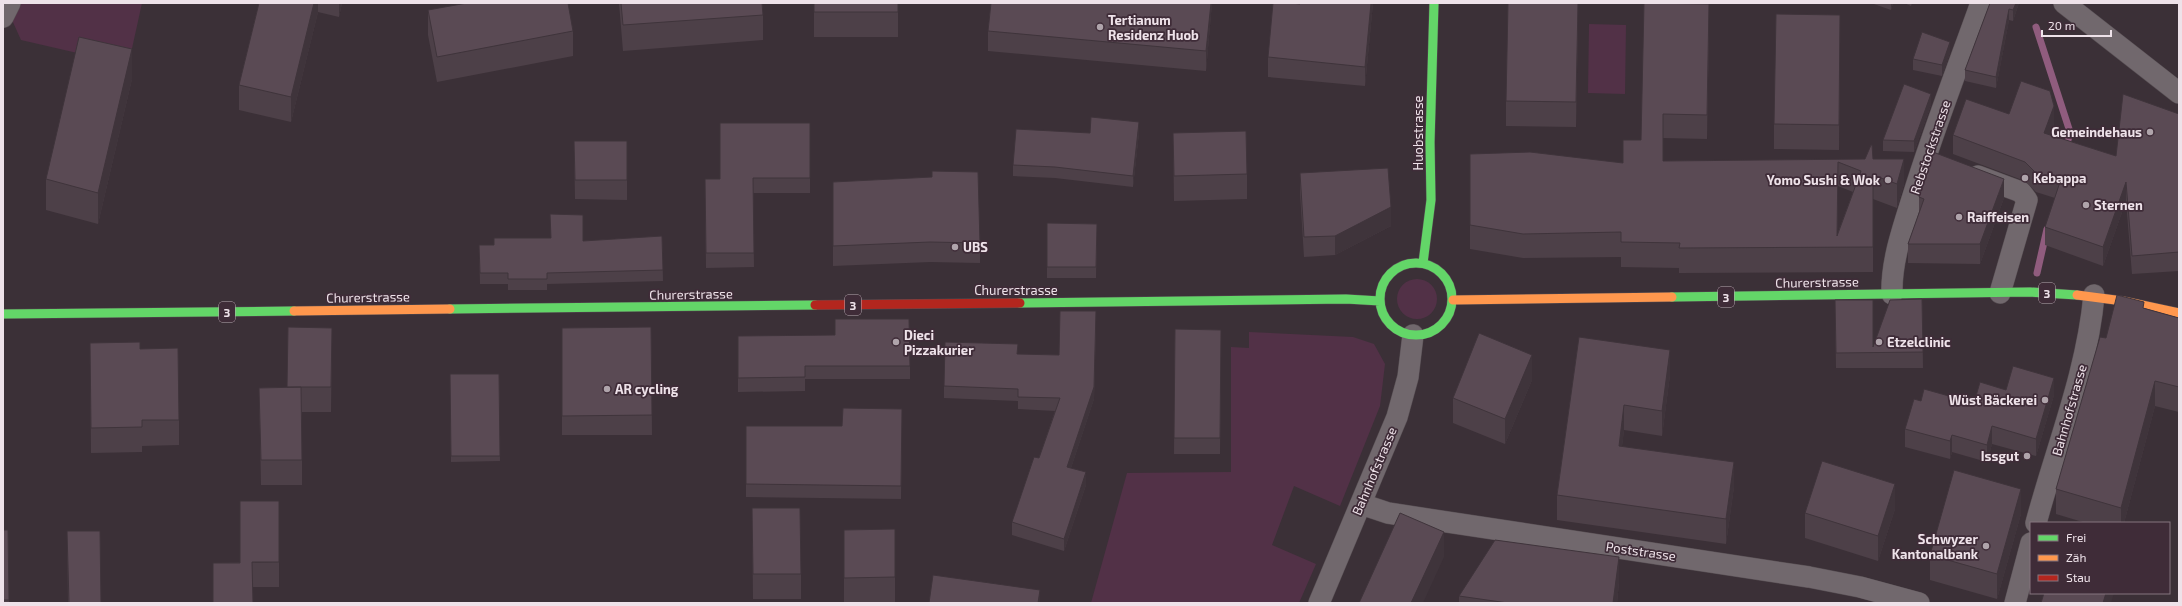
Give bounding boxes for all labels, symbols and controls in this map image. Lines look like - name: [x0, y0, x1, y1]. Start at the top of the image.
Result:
- place label: Tertianum Residenz Huob: [1108, 12, 1199, 43]
- scale bar: [2042, 12, 2111, 38]
- text: 20 m: [2048, 18, 2075, 32]
- marker: Tertianum Residenz Huob: [1095, 22, 1105, 32]
- street label: Huobstrasse: [1410, 95, 1426, 170]
- street label: Rebstockstrasse: [1906, 98, 1954, 196]
- place label: Gemeindehaus: [2051, 124, 2142, 140]
- marker: Gemeindehaus: [2145, 127, 2155, 137]
- place label: Kebappa: [2033, 170, 2087, 186]
- place label: Yomo Sushi & Wok: [1767, 172, 1881, 188]
- marker: Kebappa: [2020, 173, 2030, 183]
- marker: Yomo Sushi & Wok: [1883, 175, 1893, 185]
- place label: Sternen: [2094, 197, 2143, 213]
- marker: Sternen: [2081, 200, 2091, 210]
- place label: Raiffeisen: [1967, 209, 2029, 225]
- marker: Raiffeisen: [1954, 212, 1964, 222]
- place label: UBS: [963, 239, 988, 255]
- marker: UBS: [950, 242, 960, 252]
- street label: Churerstrasse: [1775, 273, 1859, 291]
- street label: Churerstrasse: [974, 282, 1058, 298]
- road number: 3: [2039, 283, 2055, 303]
- street label: Churerstrasse: [649, 285, 733, 303]
- road number: 3: [1718, 287, 1734, 307]
- street label: Churerstrasse: [326, 288, 410, 306]
- road number: 3: [845, 295, 861, 315]
- road number: 3: [219, 302, 235, 322]
- place label: Dieci Pizzakurier: [904, 327, 974, 358]
- place label: Etzelclinic: [1887, 334, 1951, 350]
- marker: Dieci Pizzakurier: [891, 337, 901, 347]
- marker: Etzelclinic: [1874, 337, 1884, 347]
- street label: Bahnhofstrasse: [2048, 362, 2090, 458]
- place label: AR cycling: [615, 381, 679, 397]
- marker: AR cycling: [602, 384, 612, 394]
- place label: Wüst Bäckerei: [1949, 392, 2037, 408]
- marker: Wüst Bäckerei: [2040, 395, 2050, 405]
- street label: Bahnhofstrasse: [1348, 424, 1400, 518]
- place label: Issgut: [1981, 448, 2020, 464]
- marker: Issgut: [2022, 451, 2032, 461]
- legend: [2030, 522, 2170, 594]
- text: Frei: [2066, 530, 2086, 544]
- place label: Schwyzer Kantonalbank: [1892, 531, 1979, 562]
- street label: Poststrasse: [1605, 538, 1677, 564]
- marker: Schwyzer Kantonalbank: [1981, 541, 1991, 551]
- text: Zäh: [2066, 550, 2086, 564]
- text: Stau: [2066, 570, 2091, 584]

